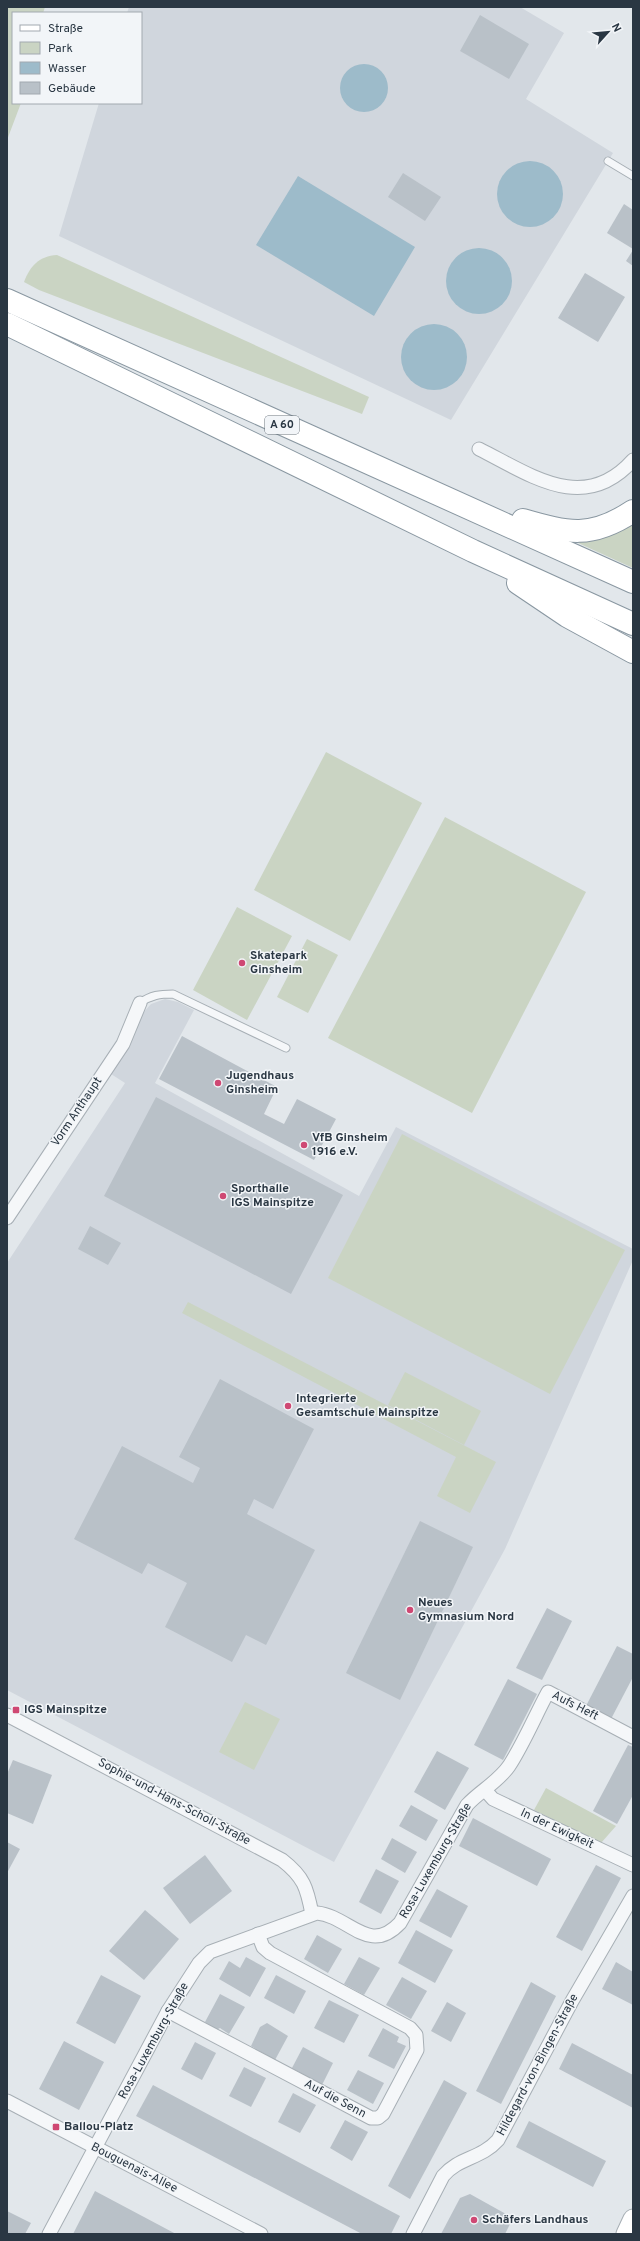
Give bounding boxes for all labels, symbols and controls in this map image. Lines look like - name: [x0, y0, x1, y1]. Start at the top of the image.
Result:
- legend: [12, 12, 142, 104]
- north arrow: [588, 12, 628, 52]
- text: Straße: [48, 21, 83, 37]
- text: N: [608, 21, 624, 35]
- text: Park: [48, 41, 73, 57]
- text: Wasser: [48, 61, 87, 77]
- text: Gebäude: [48, 81, 96, 97]
- road number: A 60: [265, 416, 299, 434]
- place label: Skatepark Ginsheim: [250, 948, 307, 978]
- marker: Skatepark Ginsheim: [237, 958, 247, 968]
- place label: Jugendhaus Ginsheim: [226, 1068, 294, 1098]
- street label: Vorm Anthaupt: [48, 1074, 106, 1150]
- marker: Jugendhaus Ginsheim: [213, 1078, 223, 1088]
- place label: VfB Ginsheim 1916 e.V.: [312, 1130, 388, 1160]
- marker: VfB Ginsheim 1916 e.V.: [299, 1140, 309, 1150]
- place label: Sporthalle IGS Mainspitze: [231, 1181, 314, 1211]
- marker: Sporthalle IGS Mainspitze: [218, 1191, 228, 1201]
- place label: Integrierte Gesamtschule Mainspitze: [296, 1391, 439, 1421]
- marker: Integrierte Gesamtschule Mainspitze: [283, 1401, 293, 1411]
- place label: Neues Gymnasium Nord: [418, 1595, 514, 1625]
- marker: Neues Gymnasium Nord: [405, 1605, 415, 1615]
- street label: Aufs Heft: [549, 1687, 601, 1725]
- place label: IGS Mainspitze: [24, 1702, 107, 1718]
- marker: IGS Mainspitze: [11, 1705, 21, 1715]
- street label: Sophie-und-Hans-Scholl-Straße: [95, 1755, 253, 1849]
- street label: Rosa-Luxemburg-Straße: [396, 1800, 476, 1922]
- street label: In der Ewigkeit: [518, 1805, 596, 1853]
- street label: Rosa-Luxemburg-Straße: [115, 1980, 193, 2102]
- street label: Hildegard-von-Bingen-Straße: [494, 1991, 582, 2139]
- street label: Auf die Senn: [301, 2076, 369, 2122]
- place label: Ballou-Platz: [64, 2119, 134, 2135]
- marker: Ballou-Platz: [51, 2122, 61, 2132]
- street label: Bouguenais-Allee: [88, 2139, 180, 2197]
- place label: Schäfers Landhaus: [482, 2212, 589, 2228]
- marker: Schäfers Landhaus: [469, 2215, 479, 2225]

